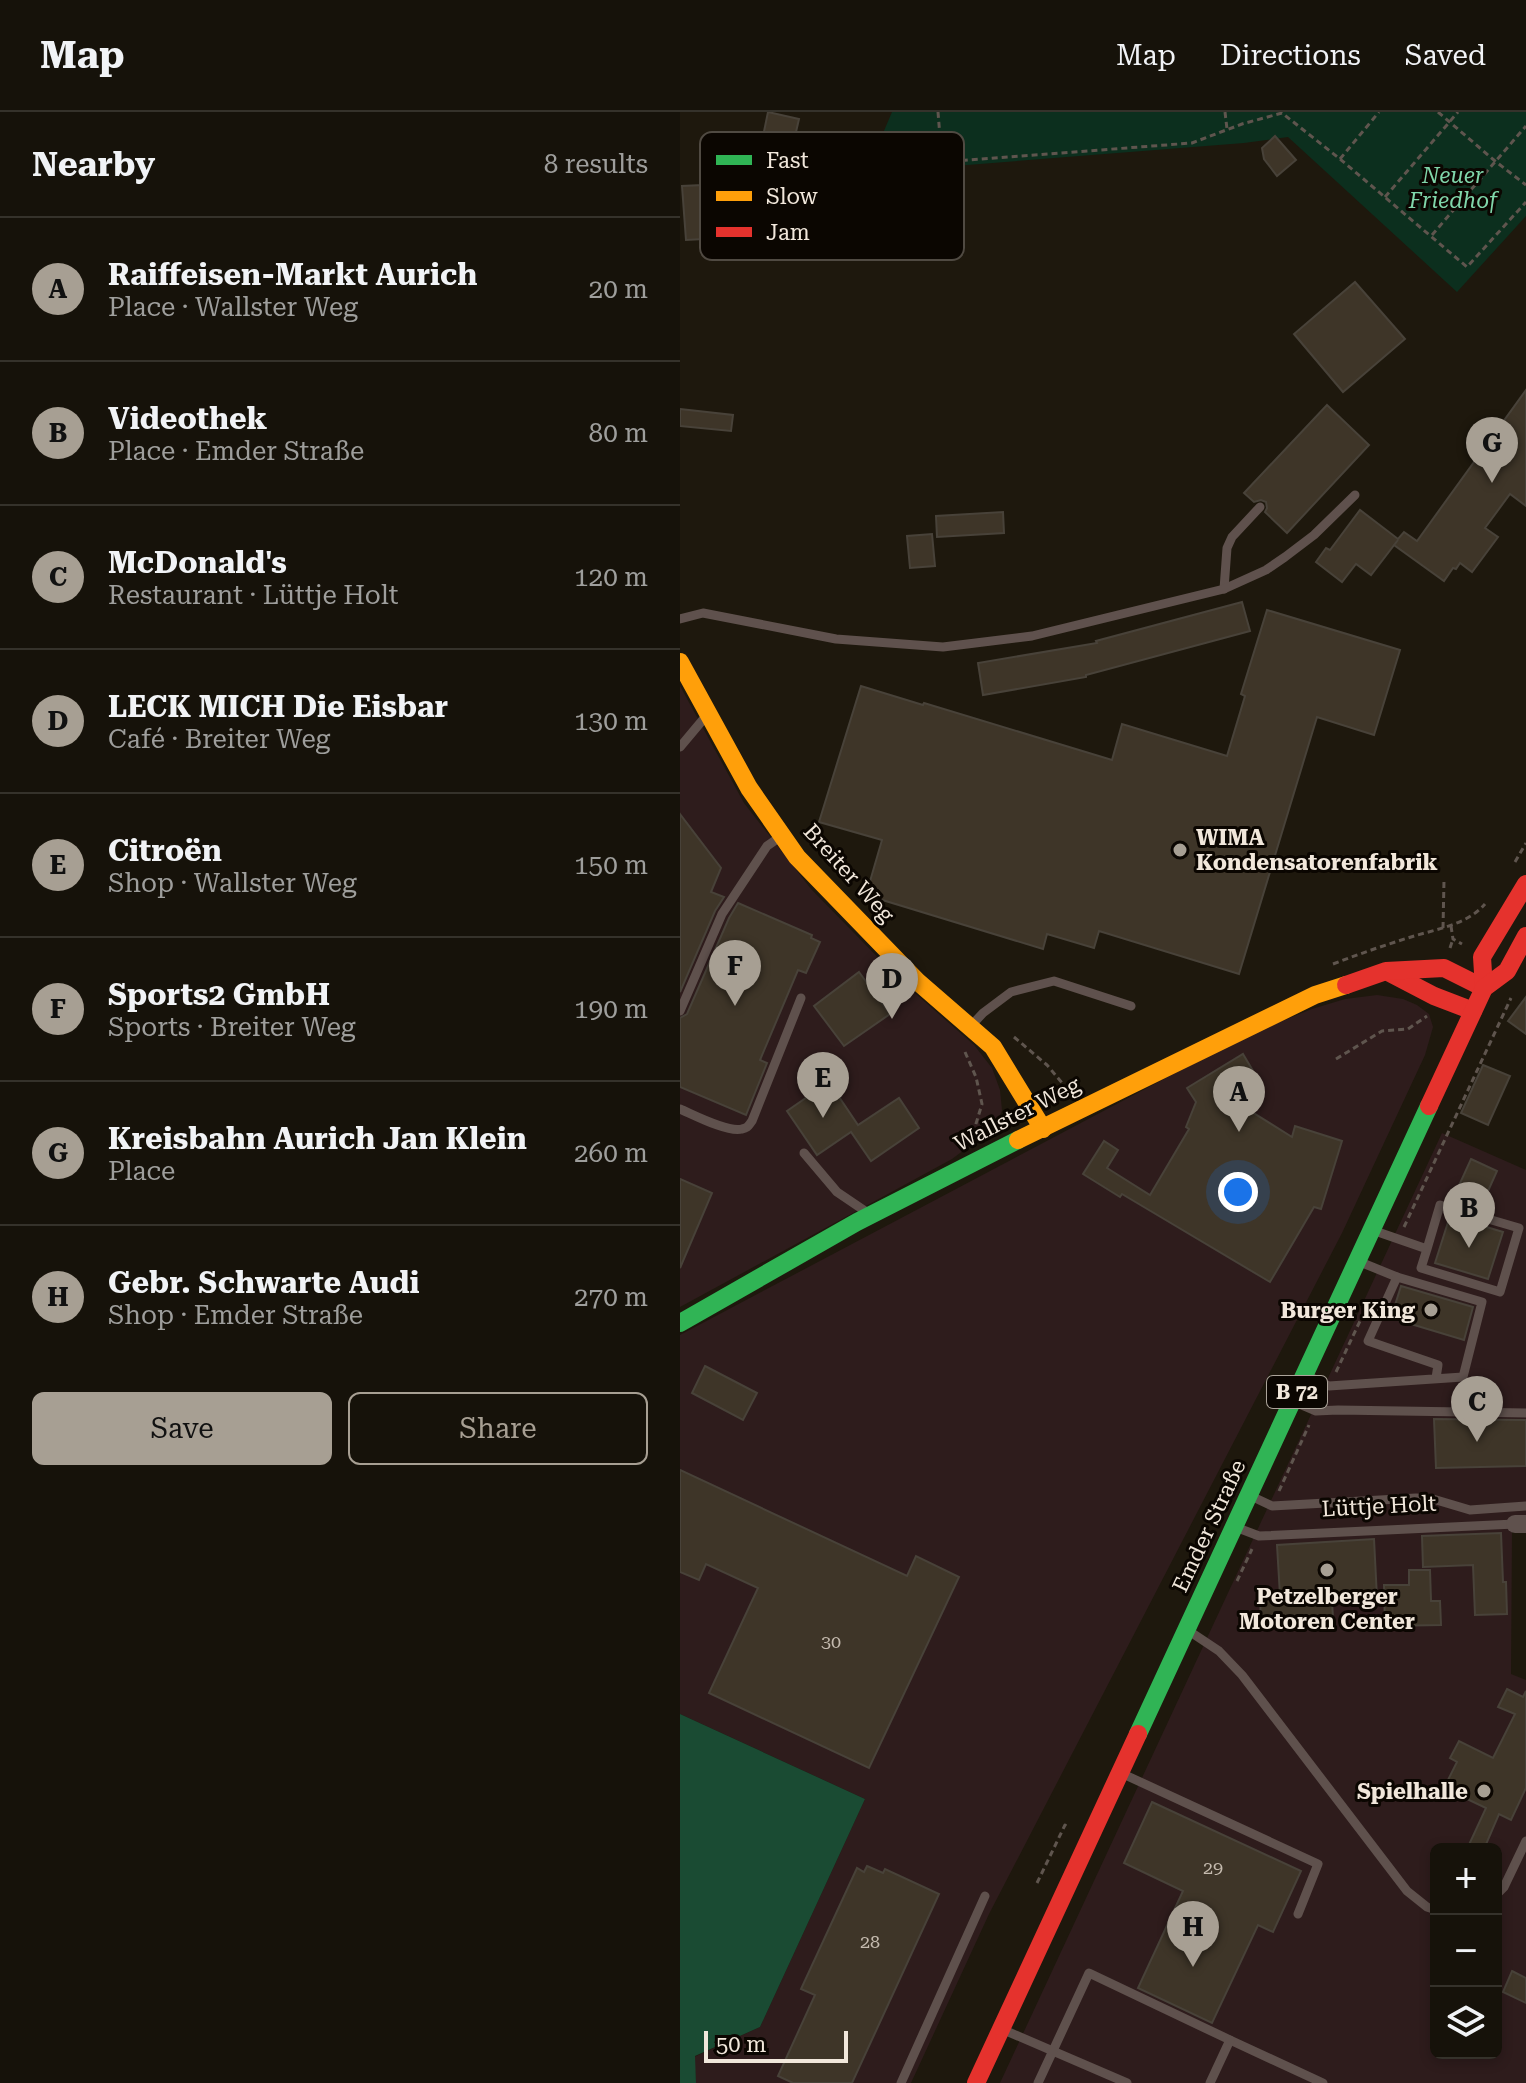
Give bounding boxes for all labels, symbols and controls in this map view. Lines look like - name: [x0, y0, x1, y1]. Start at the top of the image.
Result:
- text: Map: [40, 33, 125, 77]
- text: Map: [1116, 39, 1176, 72]
- text: Directions: [1220, 39, 1361, 72]
- text: Saved: [1405, 39, 1486, 72]
- legend: [700, 132, 964, 260]
- text: Nearby: [32, 144, 155, 184]
- text: Fast: [766, 148, 809, 173]
- text: 8 results: [544, 149, 648, 179]
- park label: Neuer Friedhof: [1408, 163, 1500, 213]
- text: Slow: [766, 184, 819, 209]
- text: Jam: [766, 220, 810, 245]
- text: Raiffeisen-Markt Aurich: [108, 257, 477, 292]
- text: A: [49, 274, 67, 304]
- text: 20 m: [589, 274, 648, 304]
- text: Place · Wallster Weg: [108, 292, 358, 322]
- text: Videothek: [108, 401, 267, 436]
- pin: G: [1466, 417, 1518, 483]
- text: B: [49, 418, 67, 448]
- text: 80 m: [589, 418, 648, 448]
- text: Place · Emder Straße: [108, 436, 364, 466]
- text: McDonald's: [108, 545, 287, 580]
- text: C: [49, 562, 67, 592]
- text: 120 m: [574, 562, 648, 592]
- text: Restaurant · Lüttje Holt: [108, 580, 398, 610]
- text: LECK MICH Die Eisbar: [108, 689, 448, 724]
- text: D: [48, 706, 68, 736]
- text: 130 m: [574, 706, 648, 736]
- text: Café · Breiter Weg: [108, 724, 330, 754]
- street label: Breiter Weg: [798, 819, 900, 928]
- place label: WIMA Kondensatorenfabrik: [1196, 825, 1438, 875]
- text: Citroën: [108, 833, 222, 868]
- marker: WIMA Kondensatorenfabrik: [1171, 841, 1189, 859]
- text: E: [50, 850, 66, 880]
- text: 150 m: [574, 850, 648, 880]
- text: Shop · Wallster Weg: [108, 868, 357, 898]
- pin: F: [709, 940, 761, 1006]
- pin: D: [866, 953, 918, 1019]
- text: Sports2 GmbH: [108, 977, 330, 1012]
- text: F: [50, 994, 66, 1024]
- text: 190 m: [574, 994, 648, 1024]
- text: Sports · Breiter Weg: [108, 1012, 356, 1042]
- pin: E: [797, 1052, 849, 1118]
- pin: A: [1213, 1066, 1265, 1132]
- street label: Wallster Weg: [950, 1071, 1085, 1156]
- text: Kreisbahn Aurich Jan Klein: [108, 1121, 527, 1156]
- text: G: [48, 1138, 68, 1168]
- text: 260 m: [574, 1138, 648, 1168]
- text: Place: [108, 1156, 175, 1186]
- your location: [1218, 1172, 1258, 1212]
- pin: B: [1443, 1182, 1495, 1248]
- text: Gebr. Schwarte Audi: [108, 1265, 420, 1300]
- text: H: [47, 1282, 69, 1312]
- text: 270 m: [574, 1282, 648, 1312]
- place label: Burger King: [1280, 1298, 1415, 1323]
- text: Shop · Emder Straße: [108, 1300, 363, 1330]
- marker: Burger King: [1422, 1301, 1440, 1319]
- road number: B 72: [1267, 1376, 1327, 1408]
- pin: C: [1451, 1376, 1503, 1442]
- button: Save: [32, 1392, 332, 1465]
- button: Share: [348, 1392, 648, 1465]
- street label: Emder Straße: [1167, 1456, 1251, 1596]
- street label: Lüttje Holt: [1321, 1491, 1437, 1521]
- marker: Petzelberger Motoren Center: [1318, 1561, 1336, 1579]
- place label: Petzelberger Motoren Center: [1239, 1584, 1415, 1634]
- house number: 30: [821, 1631, 841, 1652]
- place label: Spielhalle: [1357, 1779, 1468, 1804]
- marker: Spielhalle: [1475, 1782, 1493, 1800]
- map controls: [1430, 1843, 1502, 2059]
- button: +: [1430, 1843, 1502, 1915]
- house number: 29: [1203, 1857, 1223, 1878]
- pin: H: [1167, 1901, 1219, 1967]
- button: −: [1430, 1915, 1502, 1987]
- house number: 28: [860, 1931, 880, 1952]
- button: layers: [1430, 1987, 1502, 2059]
- scale bar: [704, 2027, 848, 2063]
- text: 50 m: [716, 2032, 766, 2057]

